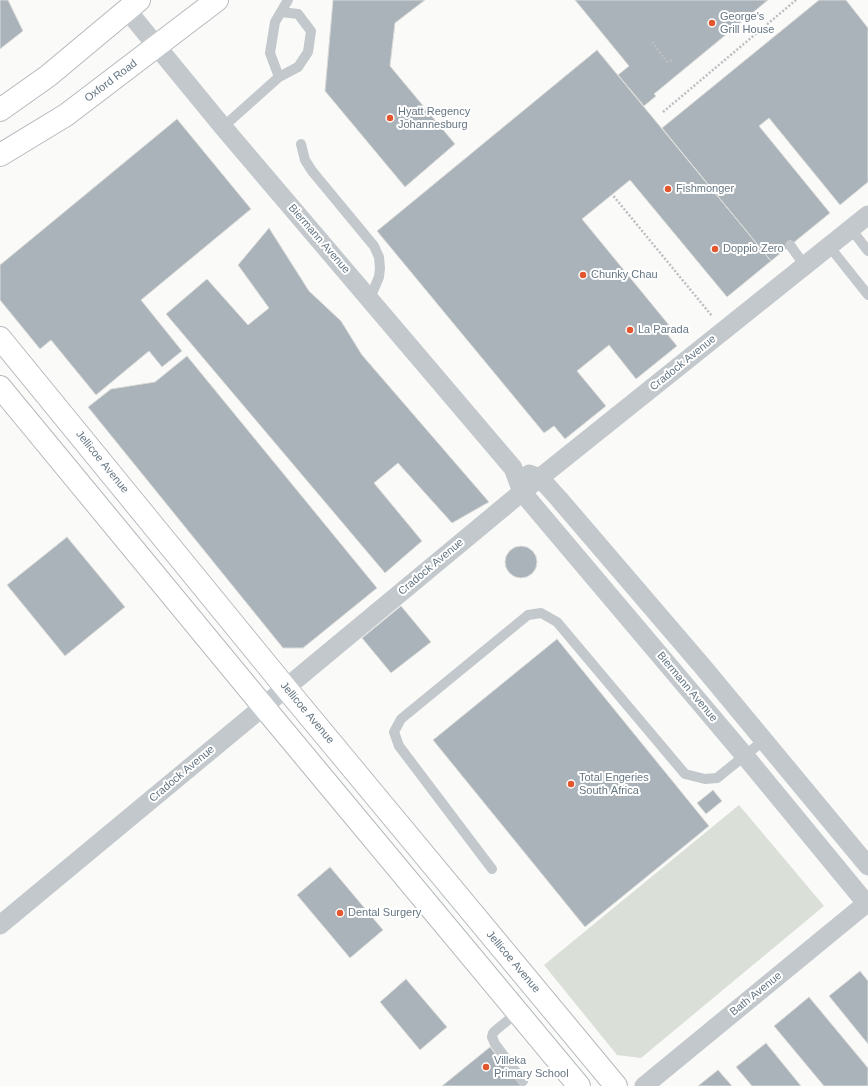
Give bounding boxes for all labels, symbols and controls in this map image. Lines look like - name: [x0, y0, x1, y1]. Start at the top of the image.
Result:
- place label: George's Grill House: [720, 10, 774, 36]
- marker: George's Grill House: [707, 18, 717, 28]
- street label: Oxford Road: [82, 57, 140, 105]
- place label: Hyatt Regency Johannesburg: [398, 105, 470, 131]
- marker: Hyatt Regency Johannesburg: [385, 113, 395, 123]
- place label: Fishmonger: [676, 182, 734, 196]
- marker: Fishmonger: [663, 184, 673, 194]
- street label: Biermann Avenue: [285, 202, 353, 276]
- place label: Doppio Zero: [723, 242, 784, 256]
- marker: Doppio Zero: [710, 244, 720, 254]
- place label: Chunky Chau: [591, 268, 658, 282]
- marker: Chunky Chau: [578, 270, 588, 280]
- place label: La Parada: [638, 323, 689, 337]
- marker: La Parada: [625, 325, 635, 335]
- street label: Cradock Avenue: [647, 332, 719, 394]
- street label: Jellicoe Avenue: [73, 428, 131, 496]
- street label: Cradock Avenue: [396, 536, 466, 598]
- street label: Biermann Avenue: [654, 649, 720, 725]
- street label: Jellicoe Avenue: [277, 679, 337, 747]
- street label: Cradock Avenue: [147, 743, 217, 805]
- place label: Total Engeries South Africa: [579, 771, 649, 797]
- marker: Total Engeries South Africa: [566, 779, 576, 789]
- place label: Dental Surgery: [348, 906, 421, 920]
- marker: Dental Surgery: [335, 908, 345, 918]
- street label: Jellicoe Avenue: [483, 928, 543, 996]
- street label: Bath Avenue: [727, 969, 785, 1019]
- place label: Villeka Primary School: [494, 1054, 569, 1080]
- marker: Villeka Primary School: [481, 1062, 491, 1072]

